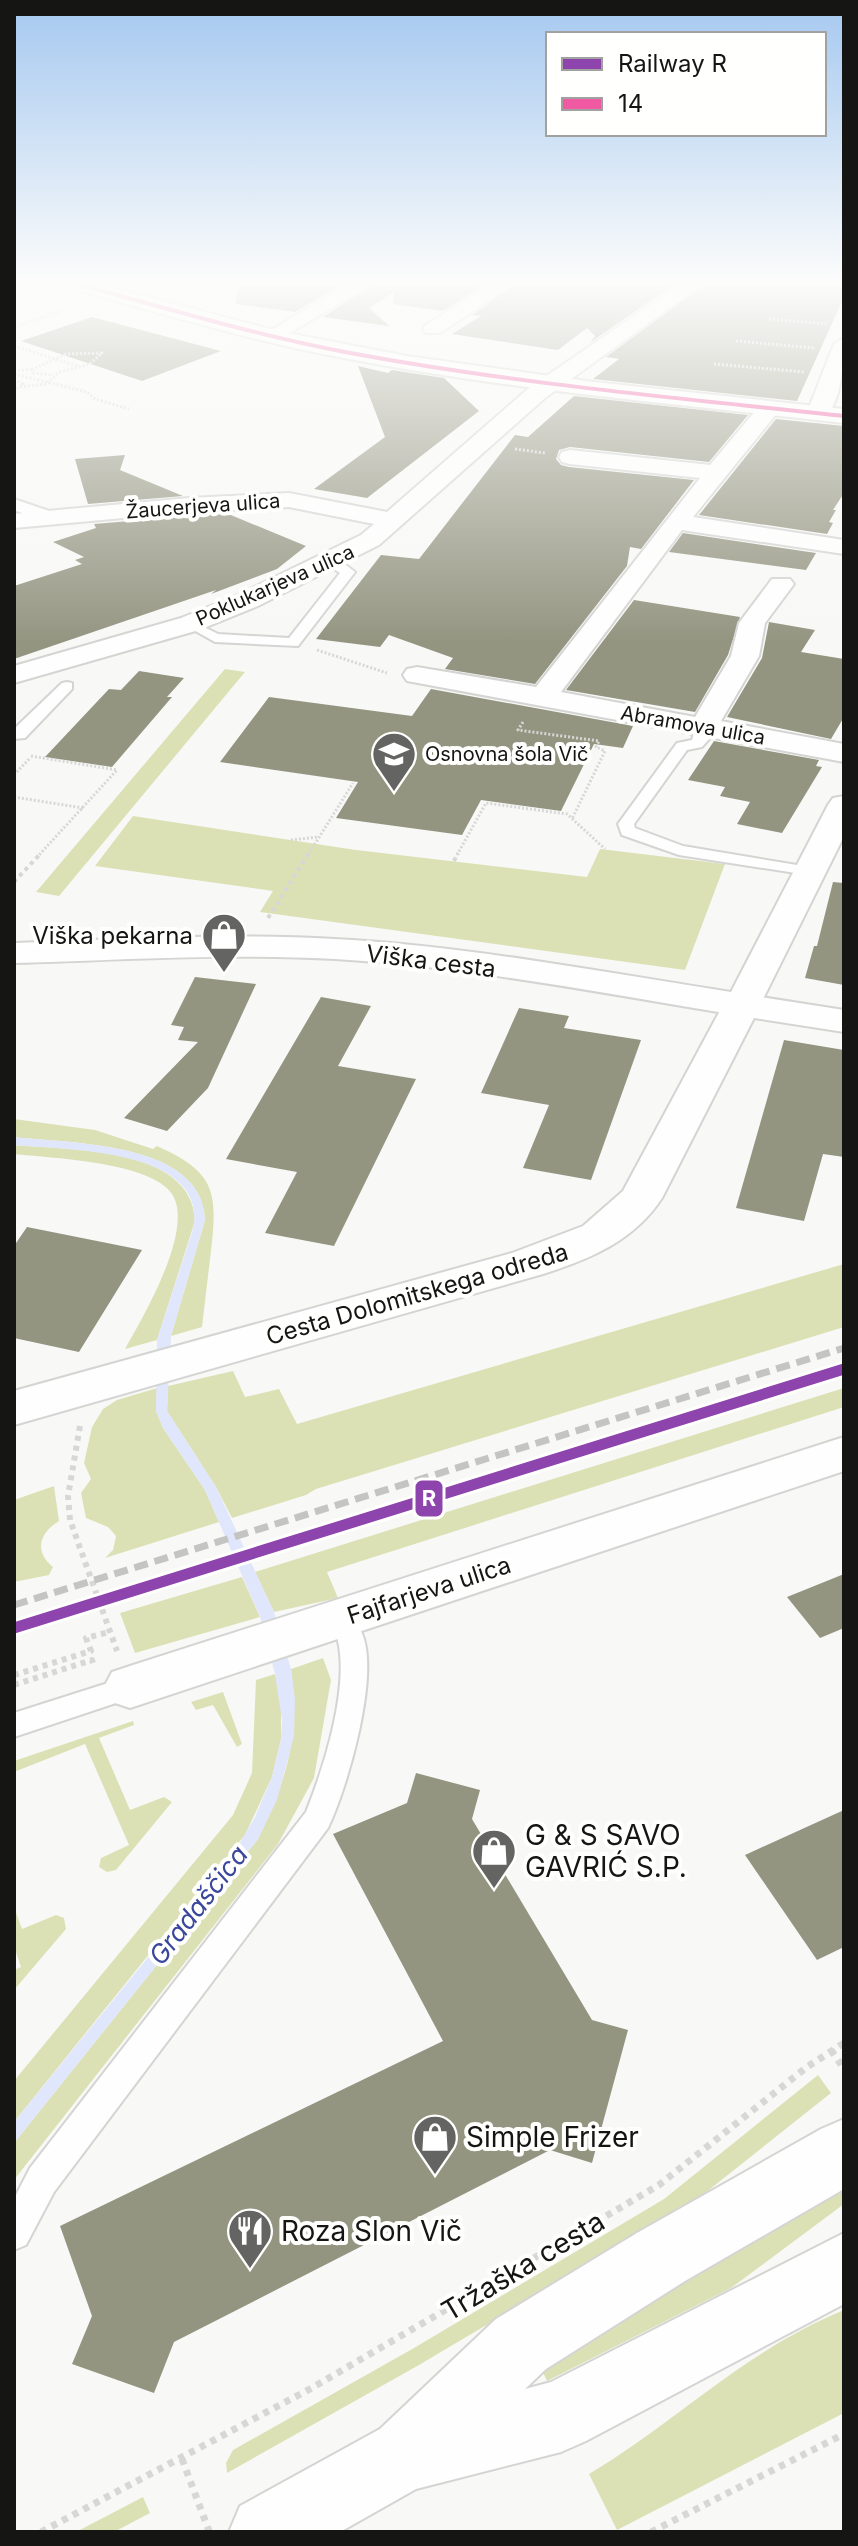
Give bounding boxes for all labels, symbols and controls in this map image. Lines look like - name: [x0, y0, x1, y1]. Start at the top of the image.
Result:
- legend: [546, 32, 826, 136]
- text: Railway R: [618, 49, 727, 78]
- text: 14: [618, 89, 643, 118]
- street label: Žaucerjeva ulica: [125, 488, 281, 523]
- street label: Poklukarjeva ulica: [192, 539, 358, 631]
- street label: Abramova ulica: [619, 700, 767, 750]
- school or university icon: Osnovna šola Vič: [370, 730, 418, 793]
- place label: Osnovna šola Vič: [425, 742, 589, 766]
- shop icon: Viška pekarna: [200, 911, 248, 974]
- place label: Viška pekarna: [32, 921, 193, 950]
- street label: Viška cesta: [365, 939, 497, 983]
- street label: Cesta Dolomitskega odreda: [263, 1237, 571, 1351]
- line badge: R: [414, 1479, 444, 1518]
- text: R: [422, 1485, 436, 1511]
- street label: Fajfarjeva ulica: [343, 1550, 515, 1630]
- place label: G & S SAVO GAVRIĆ S.P.: [525, 1818, 687, 1884]
- shop icon: G & S SAVO GAVRIĆ S.P.: [470, 1827, 518, 1890]
- water label: Gradaščica: [142, 1839, 254, 1971]
- shop icon: Simple Frizer: [411, 2113, 459, 2176]
- place label: Simple Frizer: [466, 2120, 639, 2154]
- street label: Tržaška cesta: [435, 2204, 611, 2328]
- restaurant icon: Roza Slon Vič: [226, 2207, 274, 2270]
- place label: Roza Slon Vič: [281, 2214, 462, 2248]

